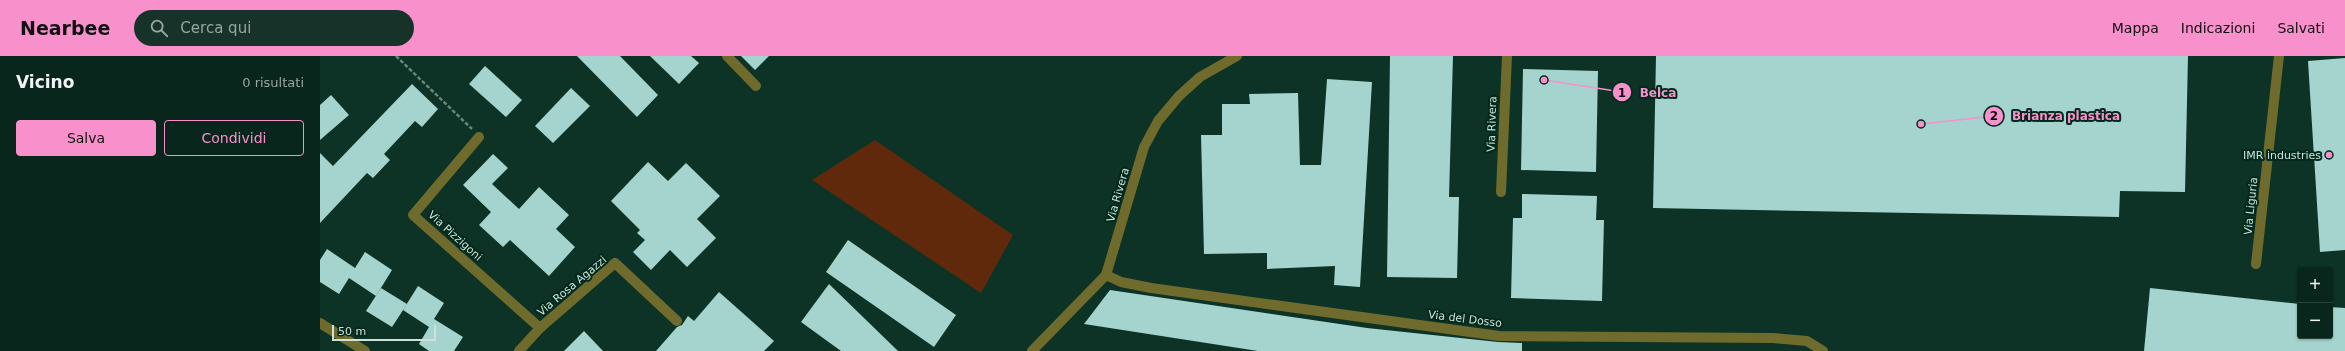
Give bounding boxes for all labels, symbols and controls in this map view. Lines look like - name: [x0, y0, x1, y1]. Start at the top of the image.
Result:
- search box: [134, 10, 414, 46]
- text: Nearbee: [20, 17, 110, 39]
- icon: search: [148, 17, 170, 39]
- text: Cerca qui: [180, 19, 251, 37]
- text: Mappa: [2112, 20, 2159, 36]
- text: Indicazioni: [2181, 20, 2255, 36]
- text: Salvati: [2277, 20, 2325, 36]
- text: Vicino: [16, 72, 74, 92]
- text: 0 risultati: [242, 75, 304, 90]
- callout: Belca: [1612, 80, 1685, 104]
- text: 1: [1618, 86, 1626, 100]
- text: Belca: [1640, 86, 1676, 100]
- street label: Via Rivera: [1485, 96, 1499, 152]
- callout: Brianza plastica: [1984, 104, 2128, 128]
- text: 2: [1990, 109, 1998, 123]
- text: Brianza plastica: [2012, 109, 2120, 123]
- button: Salva: [16, 120, 156, 156]
- button: Condividi: [164, 120, 304, 156]
- place label: IMR industries: [2243, 149, 2321, 162]
- marker: IMR industries: [2324, 150, 2334, 160]
- street label: Via Rivera: [1104, 166, 1132, 224]
- street label: Via Liguria: [2242, 176, 2260, 236]
- street label: Via Pizzigoni: [425, 208, 485, 264]
- street label: Via Rosa Agazzi: [535, 253, 609, 319]
- map controls: [2297, 267, 2333, 339]
- button: +: [2297, 267, 2333, 303]
- button: −: [2297, 303, 2333, 339]
- street label: Via del Dosso: [1427, 308, 1503, 330]
- scale bar: [332, 323, 436, 342]
- text: 50 m: [338, 325, 366, 338]

